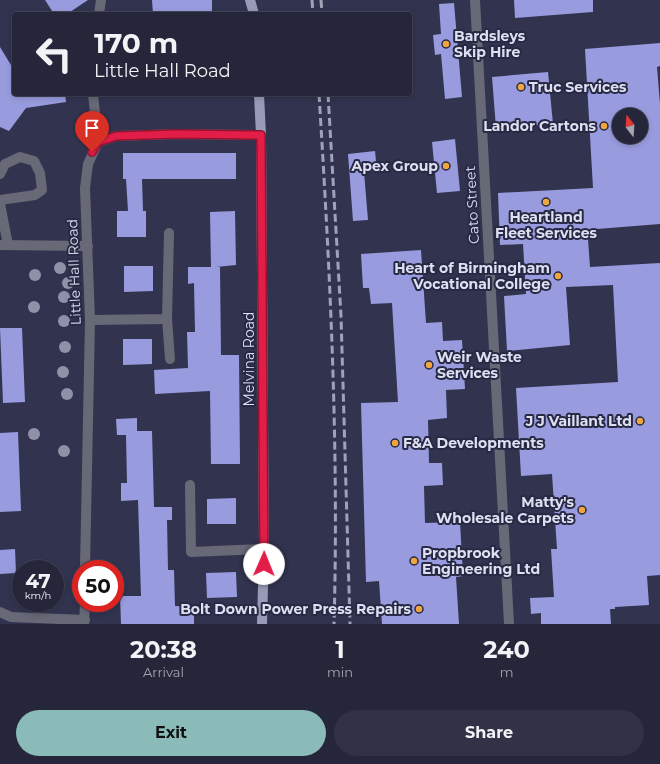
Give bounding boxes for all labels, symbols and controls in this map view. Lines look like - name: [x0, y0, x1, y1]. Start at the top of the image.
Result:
- text: 170 m: [94, 26, 178, 60]
- place label: Bardsleys Skip Hire: [454, 27, 526, 61]
- icon: left: [28, 28, 80, 80]
- marker: Bardsleys Skip Hire: [441, 39, 451, 49]
- text: Little Hall Road: [94, 60, 231, 82]
- place label: Truc Services: [529, 78, 627, 96]
- marker: Truc Services: [516, 82, 526, 92]
- north arrow: [612, 108, 648, 144]
- map controls: [612, 108, 648, 144]
- pin: [75, 111, 109, 152]
- icon: arrive: [81, 117, 103, 139]
- place label: Landor Cartons: [483, 117, 597, 135]
- marker: Landor Cartons: [599, 121, 609, 131]
- place label: Apex Group: [351, 157, 438, 175]
- marker: Apex Group: [441, 161, 451, 171]
- street label: Cato Street: [461, 165, 483, 245]
- marker: Heartland Fleet Services: [541, 197, 551, 207]
- place label: Heartland Fleet Services: [495, 208, 598, 242]
- street label: Little Hall Road: [63, 219, 85, 325]
- place label: Heart of Birmingham Vocational College: [394, 259, 550, 293]
- marker: Heart of Birmingham Vocational College: [553, 271, 563, 281]
- street label: Melvina Road: [240, 312, 258, 406]
- place label: Weir Waste Services: [437, 348, 522, 382]
- marker: Weir Waste Services: [424, 360, 434, 370]
- place label: J J Vaillant Ltd: [525, 412, 632, 430]
- marker: J J Vaillant Ltd: [635, 416, 645, 426]
- place label: F&A Developments: [403, 434, 544, 452]
- marker: F&A Developments: [390, 438, 400, 448]
- place label: Matty's Wholesale Carpets: [436, 493, 575, 527]
- marker: Matty's Wholesale Carpets: [577, 505, 587, 515]
- position arrow: [243, 543, 285, 585]
- place label: Propbrook Engineering Ltd: [422, 544, 540, 578]
- marker: Propbrook Engineering Ltd: [409, 556, 419, 566]
- speed limit sign: 50: [72, 560, 124, 612]
- text: 47: [25, 569, 51, 593]
- text: km/h: [25, 589, 51, 602]
- place label: Bolt Down Power Press Repairs: [180, 600, 412, 618]
- marker: Bolt Down Power Press Repairs: [414, 604, 424, 614]
- text: 20:38: [130, 635, 197, 664]
- text: 1: [335, 635, 345, 664]
- text: 240: [483, 635, 530, 664]
- text: Arrival: [143, 664, 184, 680]
- text: min: [327, 664, 353, 680]
- text: m: [500, 664, 513, 680]
- button: Exit: [16, 710, 326, 756]
- button: Share: [334, 710, 644, 756]

